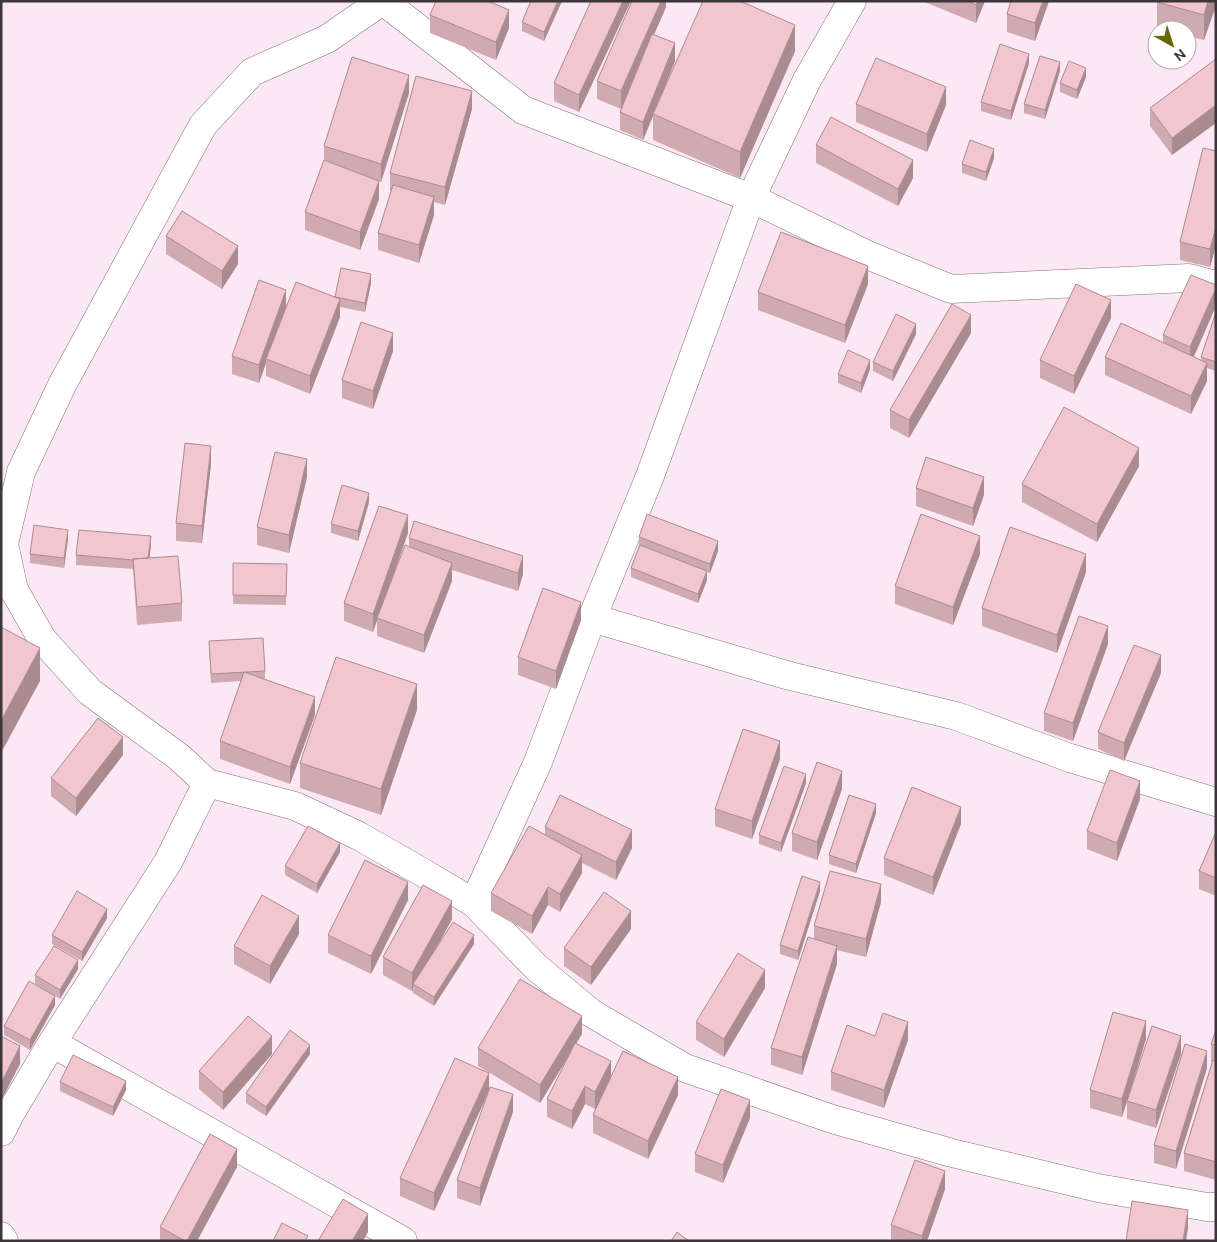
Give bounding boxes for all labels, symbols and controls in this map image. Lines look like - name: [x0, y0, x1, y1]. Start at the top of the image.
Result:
- north arrow: [1147, 20, 1197, 70]
- text: N: [1171, 46, 1189, 65]

